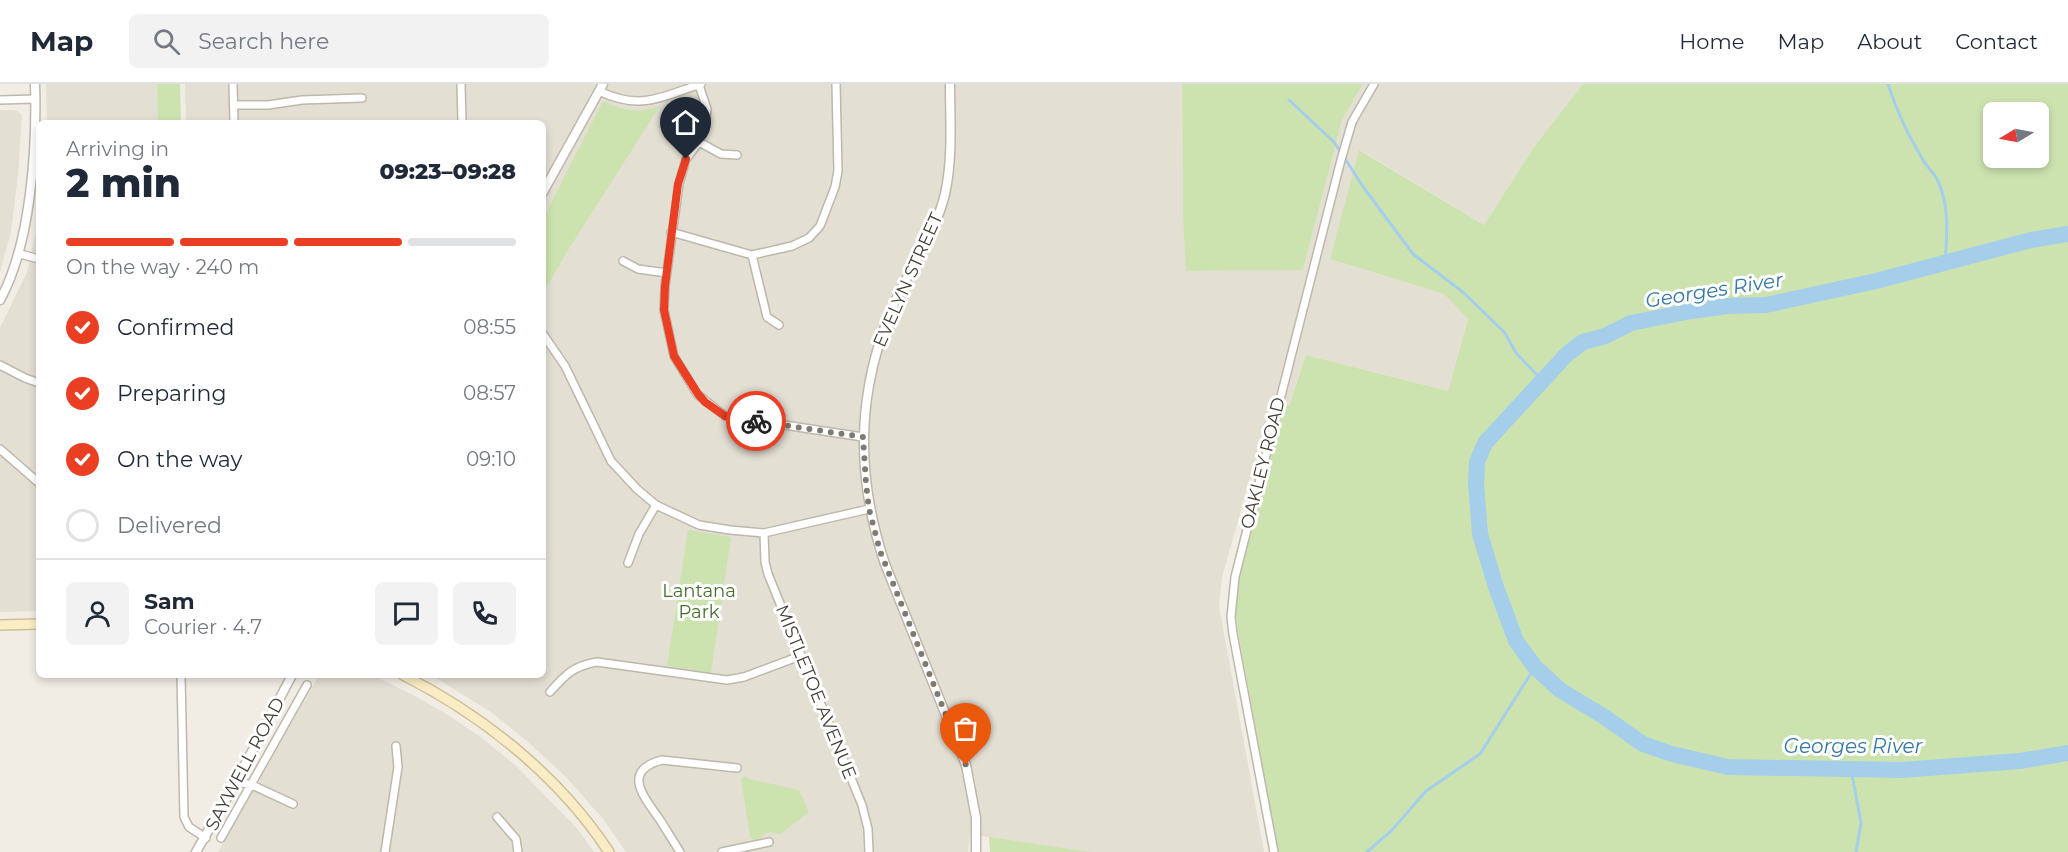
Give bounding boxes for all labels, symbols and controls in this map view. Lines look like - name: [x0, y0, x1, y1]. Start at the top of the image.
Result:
- search box: [129, 14, 549, 68]
- text: Map: [30, 24, 93, 58]
- icon: search: [150, 25, 183, 58]
- text: Search here: [198, 28, 329, 55]
- text: Home: [1679, 29, 1744, 54]
- text: Map: [1777, 29, 1824, 54]
- text: About: [1857, 29, 1922, 54]
- text: Contact: [1955, 29, 2038, 54]
- pin: [660, 97, 711, 159]
- north arrow: [1983, 102, 2049, 168]
- map controls: [1983, 102, 2049, 168]
- icon: home: [669, 106, 702, 139]
- text: Arriving in: [66, 137, 169, 161]
- text: 09:23–09:28: [379, 158, 516, 185]
- text: 2 min: [66, 159, 181, 207]
- street label: EVELYN STREET: [869, 209, 948, 351]
- text: On the way · 240 m: [66, 255, 259, 279]
- water label: Georges River: [1643, 267, 1786, 313]
- icon: check: [66, 311, 99, 344]
- text: Confirmed: [117, 314, 234, 341]
- text: 08:55: [463, 315, 516, 339]
- icon: check: [66, 377, 99, 410]
- text: Preparing: [117, 380, 226, 407]
- text: 08:57: [463, 381, 516, 405]
- courier: [726, 391, 786, 451]
- street label: OAKLEY ROAD: [1236, 395, 1290, 531]
- icon: bike: [740, 405, 773, 438]
- icon: check: [66, 443, 99, 476]
- text: On the way: [117, 446, 242, 473]
- text: 09:10: [466, 447, 516, 471]
- text: Delivered: [117, 512, 222, 539]
- park label: Lantana Park: [662, 580, 736, 623]
- button: person: [66, 582, 129, 645]
- button: chat: [375, 582, 438, 645]
- button: phone: [453, 582, 516, 645]
- text: Sam: [144, 588, 195, 615]
- street label: MISTLETOE AVENUE: [771, 602, 861, 782]
- text: Courier · 4.7: [144, 615, 262, 639]
- street label: SAYWELL ROAD: [201, 694, 289, 834]
- pin: [940, 703, 991, 765]
- icon: bag: [949, 712, 982, 745]
- water label: Georges River: [1783, 734, 1924, 758]

